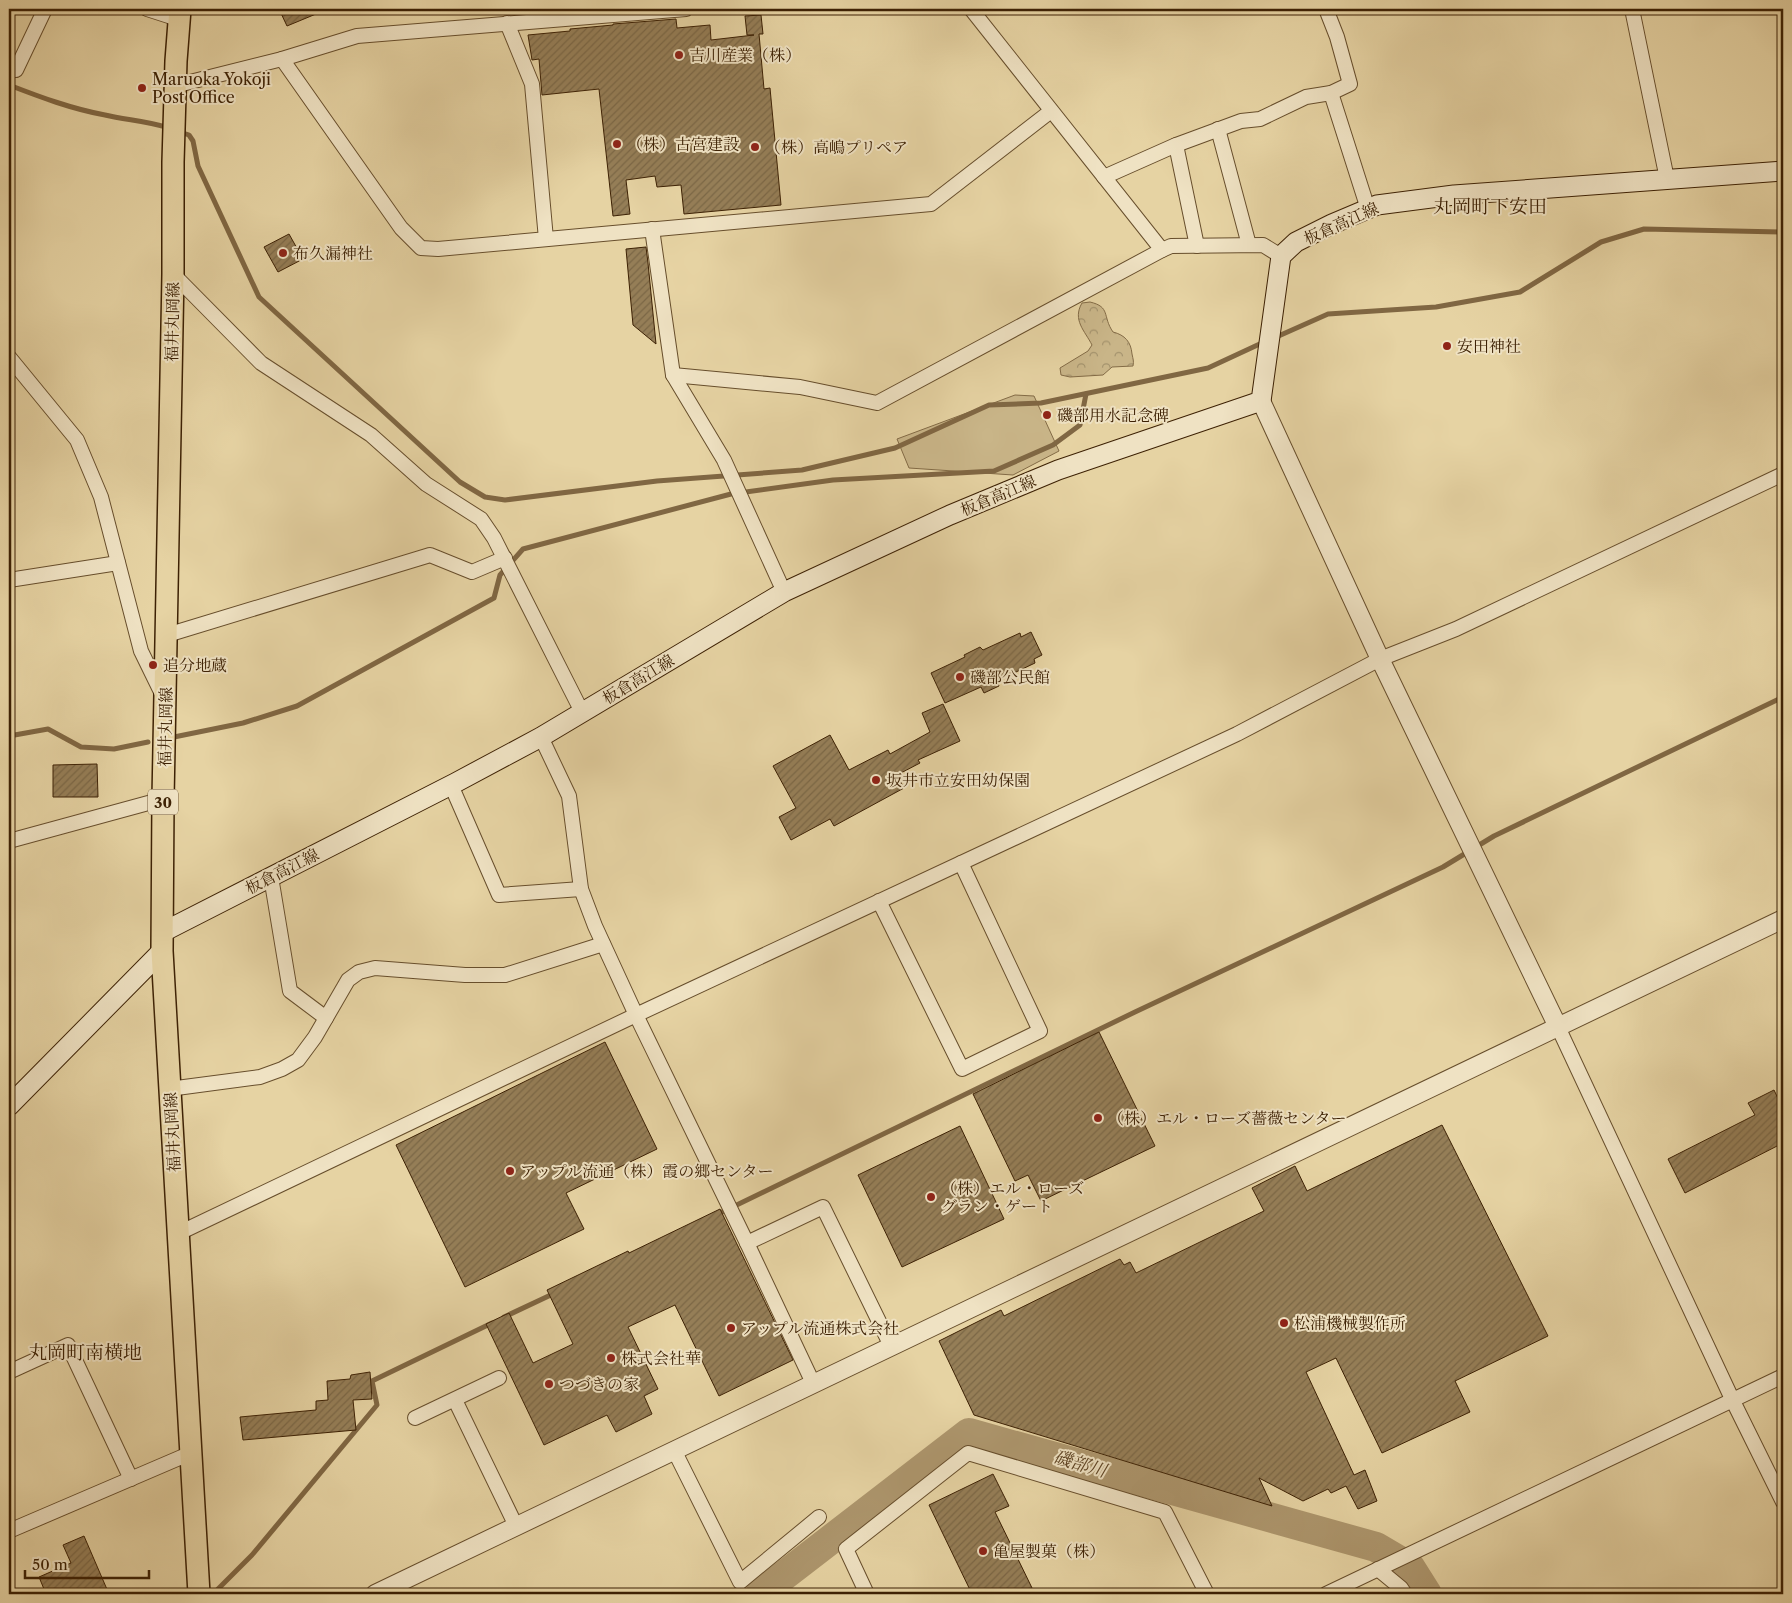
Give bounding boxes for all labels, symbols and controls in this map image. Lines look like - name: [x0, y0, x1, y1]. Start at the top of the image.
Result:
- place label: 吉川産業（株）: [689, 45, 801, 65]
- marker: 吉川産業（株）: [673, 49, 685, 61]
- place label: Maruoka Yokoji Post Office: [152, 69, 271, 107]
- marker: Maruoka Yokoji Post Office: [136, 82, 148, 94]
- place label: （株）古宮建設: [627, 134, 739, 154]
- place label: （株）高嶋プリペア: [765, 137, 908, 157]
- marker: （株）古宮建設: [611, 138, 623, 150]
- marker: （株）高嶋プリペア: [749, 141, 761, 153]
- district label: 丸岡町下安田: [1433, 195, 1547, 218]
- street label: 板倉高江線: [1300, 198, 1382, 248]
- place label: 布久漏神社: [293, 243, 373, 263]
- marker: 布久漏神社: [277, 247, 289, 259]
- street label: 福井丸岡線: [161, 282, 183, 362]
- place label: 安田神社: [1457, 336, 1521, 356]
- marker: 安田神社: [1441, 340, 1453, 352]
- place label: 磯部用水記念碑: [1057, 405, 1169, 425]
- marker: 磯部用水記念碑: [1041, 409, 1053, 421]
- street label: 板倉高江線: [957, 470, 1039, 520]
- street label: 板倉高江線: [599, 650, 677, 708]
- place label: 追分地蔵: [163, 655, 227, 675]
- marker: 追分地蔵: [147, 659, 159, 671]
- place label: 磯部公民館: [970, 667, 1050, 687]
- marker: 磯部公民館: [954, 671, 966, 683]
- street label: 福井丸岡線: [154, 687, 176, 767]
- place label: 坂井市立安田幼保園: [886, 770, 1030, 790]
- marker: 坂井市立安田幼保園: [870, 774, 882, 786]
- road number: 30: [148, 790, 178, 814]
- street label: 板倉高江線: [242, 844, 322, 898]
- street label: 福井丸岡線: [160, 1092, 184, 1172]
- place label: （株）エル・ローズ薔薇センター: [1108, 1108, 1347, 1128]
- marker: （株）エル・ローズ薔薇センター: [1092, 1112, 1104, 1124]
- place label: アップル流通（株）霞の郷センター: [520, 1161, 774, 1181]
- marker: アップル流通（株）霞の郷センター: [504, 1165, 516, 1177]
- place label: （株）エル・ローズ グラン・ゲート: [941, 1178, 1084, 1216]
- marker: （株）エル・ローズ グラン・ゲート: [925, 1191, 937, 1203]
- place label: 松浦機械製作所: [1294, 1313, 1406, 1333]
- marker: 松浦機械製作所: [1278, 1317, 1290, 1329]
- place label: アップル流通株式会社: [741, 1318, 899, 1338]
- marker: アップル流通株式会社: [725, 1322, 737, 1334]
- district label: 丸岡町南横地: [28, 1341, 142, 1364]
- place label: 株式会社華: [621, 1348, 701, 1368]
- marker: 株式会社華: [605, 1352, 617, 1364]
- place label: つづきの家: [559, 1374, 639, 1394]
- marker: つづきの家: [543, 1378, 555, 1390]
- water label: 磯部川: [1051, 1446, 1111, 1483]
- place label: 亀屋製菓（株）: [993, 1541, 1105, 1561]
- marker: 亀屋製菓（株）: [977, 1545, 989, 1557]
- scale bar: [25, 1548, 149, 1580]
- text: 50 m: [32, 1555, 68, 1574]

